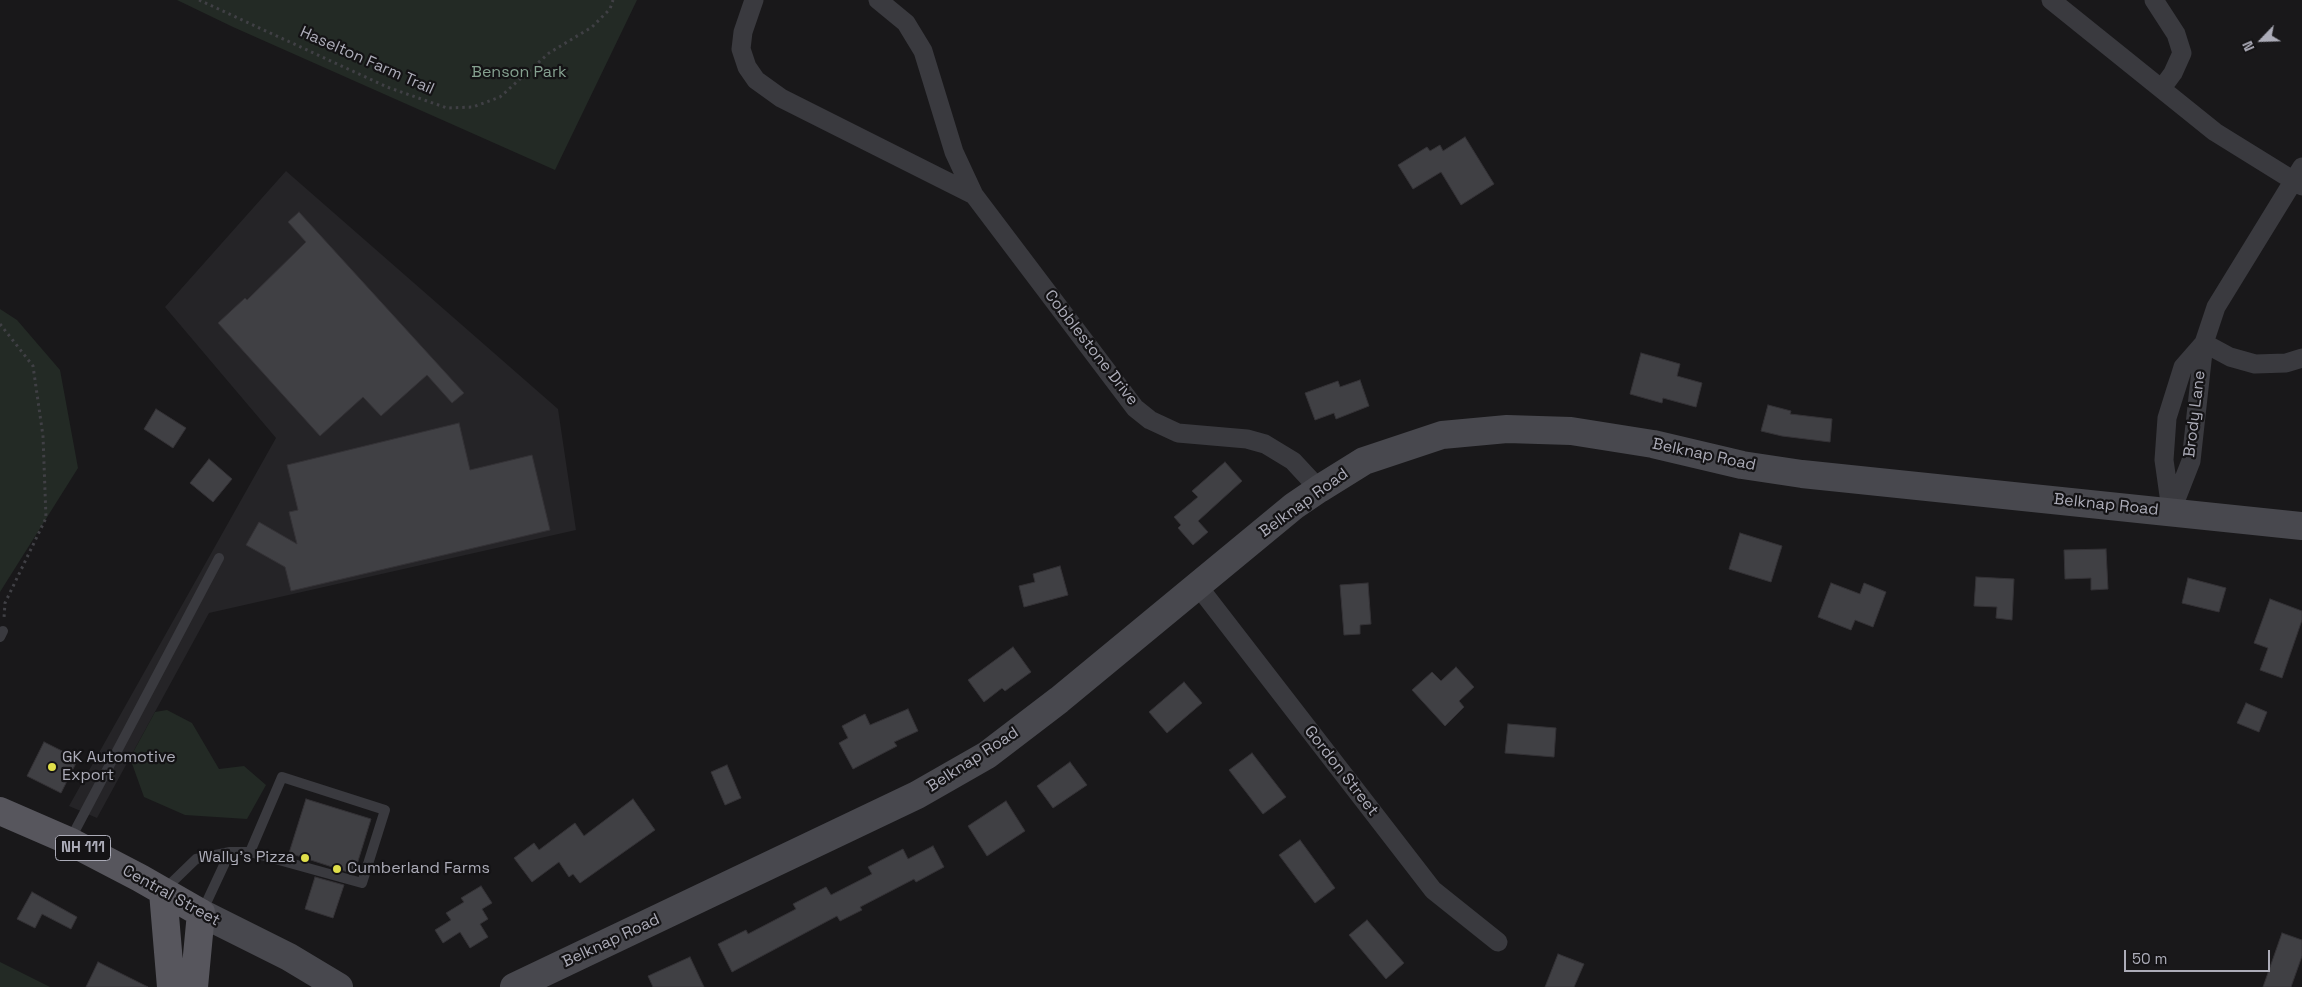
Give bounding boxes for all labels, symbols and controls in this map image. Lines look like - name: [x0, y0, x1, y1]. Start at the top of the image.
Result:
- north arrow: [2237, 15, 2287, 65]
- street label: Haselton Farm Trail: [297, 23, 437, 99]
- text: N: [2238, 38, 2258, 54]
- park label: Benson Park: [471, 63, 567, 83]
- street label: Cobblestone Drive: [1040, 286, 1142, 410]
- street label: Brody Lane: [2180, 369, 2210, 459]
- street label: Belknap Road: [1651, 435, 1757, 475]
- street label: Belknap Road: [1256, 464, 1352, 542]
- street label: Belknap Road: [2053, 490, 2159, 520]
- street label: Gordon Street: [1300, 722, 1382, 820]
- street label: Belknap Road: [924, 723, 1022, 797]
- place label: GK Automotive Export: [62, 748, 176, 786]
- marker: GK Automotive Export: [46, 761, 58, 773]
- road number: NH 111: [56, 836, 110, 860]
- place label: Wally's Pizza: [198, 848, 295, 868]
- marker: Wally's Pizza: [299, 852, 311, 864]
- place label: Cumberland Farms: [347, 859, 490, 879]
- street label: Central Street: [119, 861, 223, 931]
- marker: Cumberland Farms: [331, 863, 343, 875]
- street label: Belknap Road: [559, 910, 663, 972]
- scale bar: [2127, 940, 2273, 972]
- text: 50 m: [2132, 949, 2167, 968]

